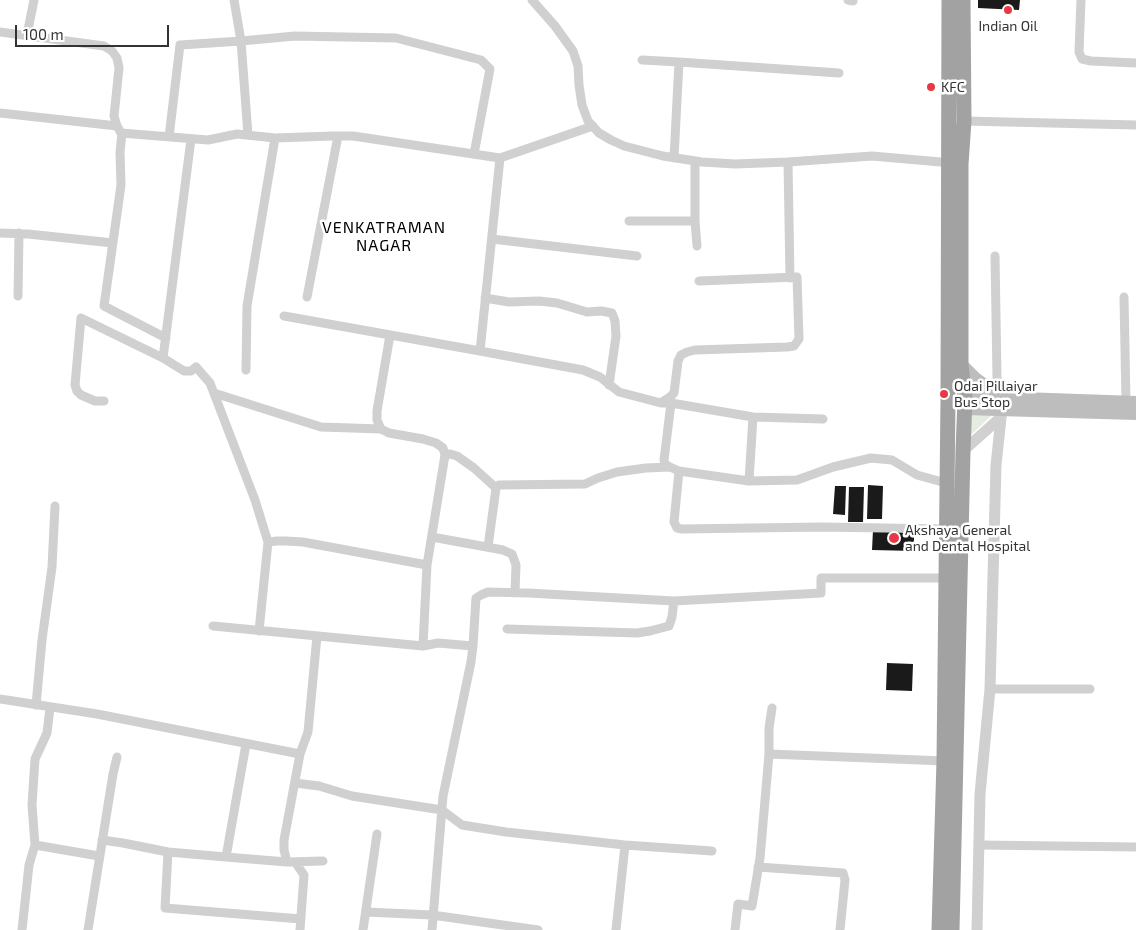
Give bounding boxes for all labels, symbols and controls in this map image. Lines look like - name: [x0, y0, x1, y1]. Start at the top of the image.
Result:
- marker: Indian Oil: [1002, 4, 1014, 16]
- scale bar: [18, 15, 171, 47]
- place label: Indian Oil: [978, 18, 1038, 34]
- text: 100 m: [23, 25, 64, 43]
- place label: KFC: [941, 79, 965, 95]
- marker: KFC: [925, 81, 937, 93]
- district label: VENKATRAMAN NAGAR: [321, 218, 447, 256]
- place label: Odai Pillaiyar Bus Stop: [954, 378, 1037, 411]
- marker: Odai Pillaiyar Bus Stop: [938, 388, 950, 400]
- place label: Akshaya General and Dental Hospital: [905, 522, 1030, 554]
- marker: Akshaya General and Dental Hospital: [887, 531, 901, 545]

